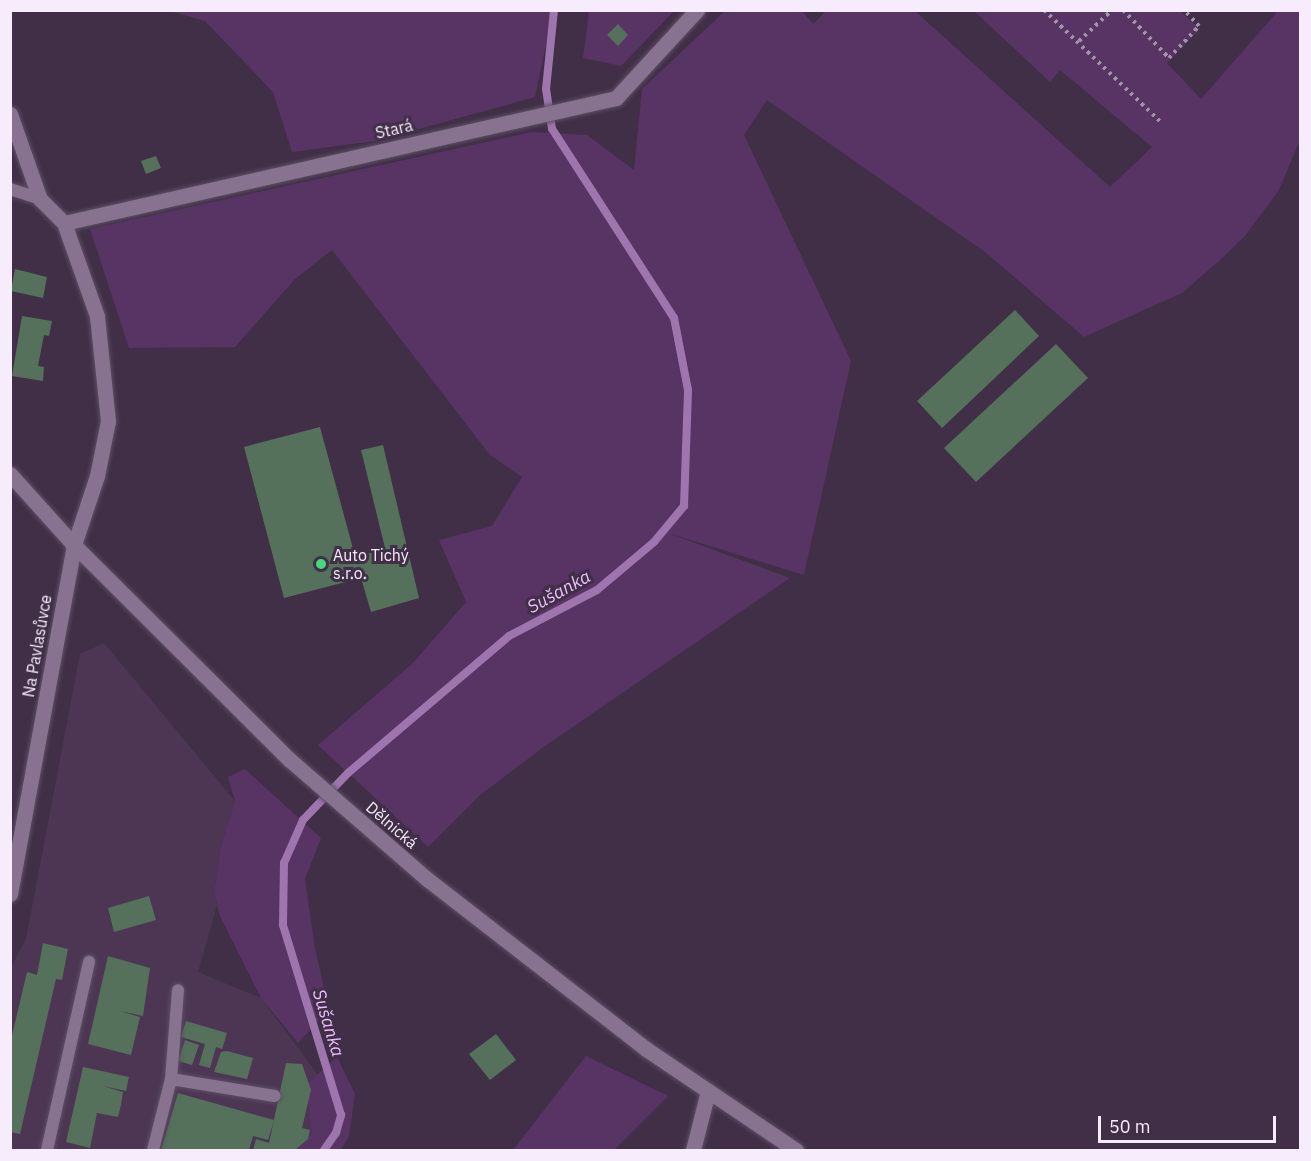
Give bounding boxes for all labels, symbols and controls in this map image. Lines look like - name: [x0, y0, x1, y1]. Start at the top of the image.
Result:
- street label: Stará: [373, 115, 415, 143]
- place label: Auto Tichý s.r.o.: [333, 545, 409, 583]
- marker: Auto Tichý s.r.o.: [314, 557, 328, 571]
- water label: Sušanka: [524, 566, 594, 618]
- street label: Na Pavlasůvce: [19, 593, 55, 699]
- street label: Dělnická: [362, 797, 422, 853]
- water label: Sušanka: [308, 987, 348, 1059]
- scale bar: [1101, 1104, 1280, 1142]
- text: 50 m: [1109, 1115, 1151, 1138]

